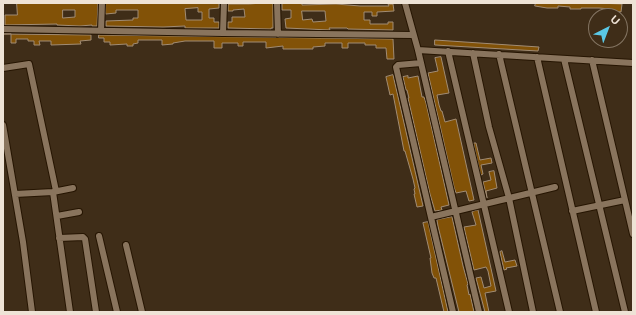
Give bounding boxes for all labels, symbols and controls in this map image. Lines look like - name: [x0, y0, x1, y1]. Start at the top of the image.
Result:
- north arrow: [588, 8, 628, 48]
- text: U: [608, 13, 622, 27]

